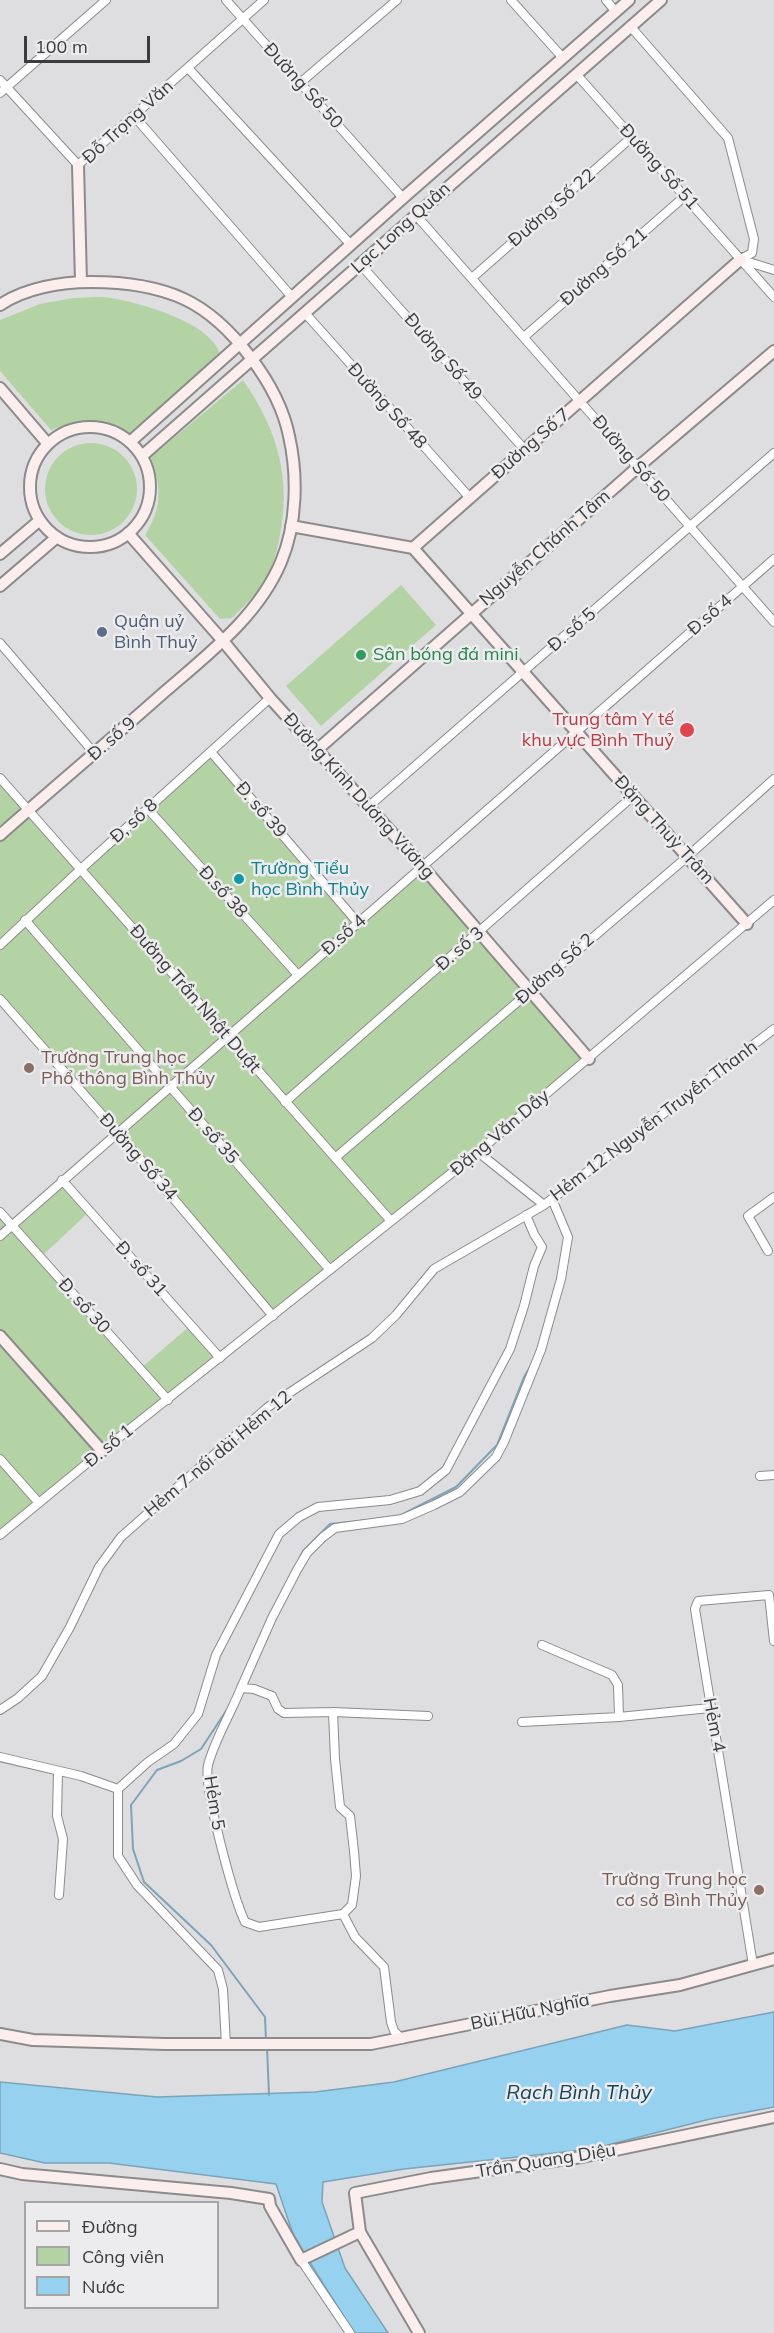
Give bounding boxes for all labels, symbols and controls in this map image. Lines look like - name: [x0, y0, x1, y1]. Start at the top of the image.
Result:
- scale bar: [27, 24, 153, 62]
- text: 100 m: [35, 35, 88, 58]
- street label: Đường Số 50: [259, 39, 347, 133]
- street label: Đỗ Trọng Văn: [78, 76, 178, 168]
- street label: Đường Số 51: [615, 120, 703, 214]
- street label: Đường Số 22: [504, 164, 600, 252]
- street label: Lạc Long Quân: [347, 178, 455, 278]
- street label: Đường Số 21: [556, 223, 652, 311]
- street label: Đường Số 49: [399, 309, 487, 405]
- street label: Đường Số 48: [343, 359, 431, 453]
- street label: Đường Số 7: [487, 404, 575, 484]
- street label: Đường Số 50: [587, 411, 675, 507]
- street label: Nguyễn Chánh Tâm: [475, 485, 615, 611]
- street label: Đ.số 4: [683, 590, 737, 640]
- street label: Đ. số 5: [544, 603, 600, 657]
- place label: Quận uỷ Bình Thuỷ: [114, 611, 198, 654]
- marker: Quận uỷ Bình Thuỷ: [95, 625, 109, 639]
- place label: Sân bóng đá mini: [373, 644, 519, 666]
- marker: Sân bóng đá mini: [354, 648, 368, 662]
- street label: Đường Kinh Dương Vương: [279, 709, 439, 883]
- place label: Trung tâm Y tế khu vực Bình Thuỷ: [522, 709, 674, 752]
- street label: Đ. số 9: [84, 712, 140, 766]
- marker: Trung tâm Y tế khu vực Bình Thuỷ: [678, 721, 696, 739]
- street label: Đặng Thuỳ Trâm: [609, 771, 719, 889]
- street label: Đ. số 39: [231, 778, 291, 842]
- street label: Đ, số 8: [106, 794, 162, 848]
- place label: Trường Tiểu học Bình Thủy: [251, 858, 369, 900]
- street label: Đ.số 38: [194, 862, 252, 922]
- marker: Trường Tiểu học Bình Thủy: [232, 872, 246, 886]
- street label: Đ.số 4: [317, 910, 371, 960]
- street label: Đường Trần Nhật Duật: [125, 921, 265, 1077]
- street label: Đ. số 3: [432, 922, 488, 976]
- street label: Đường Số 2: [511, 929, 599, 1009]
- street label: Hẻm 12 Nguyễn Truyền Thanh: [546, 1036, 762, 1206]
- place label: Trường Trung học Phổ thông Bình Thủy: [41, 1047, 215, 1090]
- marker: Trường Trung học Phổ thông Bình Thủy: [22, 1061, 36, 1075]
- street label: Đặng Văn Dầy: [446, 1085, 554, 1181]
- street label: Đ. số 35: [183, 1104, 243, 1168]
- street label: Đường Số 34: [94, 1109, 182, 1205]
- street label: Đ. số 31: [111, 1237, 171, 1301]
- street label: Đ. số 30: [54, 1274, 114, 1338]
- street label: Hẻm 7 nối dài Hẻm 12: [140, 1386, 296, 1522]
- street label: Đ. số 1: [80, 1420, 138, 1472]
- street label: Hẻm 4: [698, 1696, 730, 1754]
- street label: Hẻm 5: [199, 1774, 229, 1832]
- place label: Trường Trung học cơ sở Bình Thủy: [602, 1869, 747, 1912]
- marker: Trường Trung học cơ sở Bình Thủy: [752, 1883, 766, 1897]
- street label: Bùi Hữu Nghĩa: [469, 1989, 591, 2035]
- water label: Rạch Bình Thủy: [506, 2081, 652, 2105]
- street label: Trần Quang Diệu: [475, 2139, 617, 2183]
- legend: [24, 2201, 219, 2309]
- text: Đường: [82, 2215, 138, 2238]
- text: Công viên: [82, 2245, 164, 2268]
- text: Nước: [82, 2275, 125, 2298]

